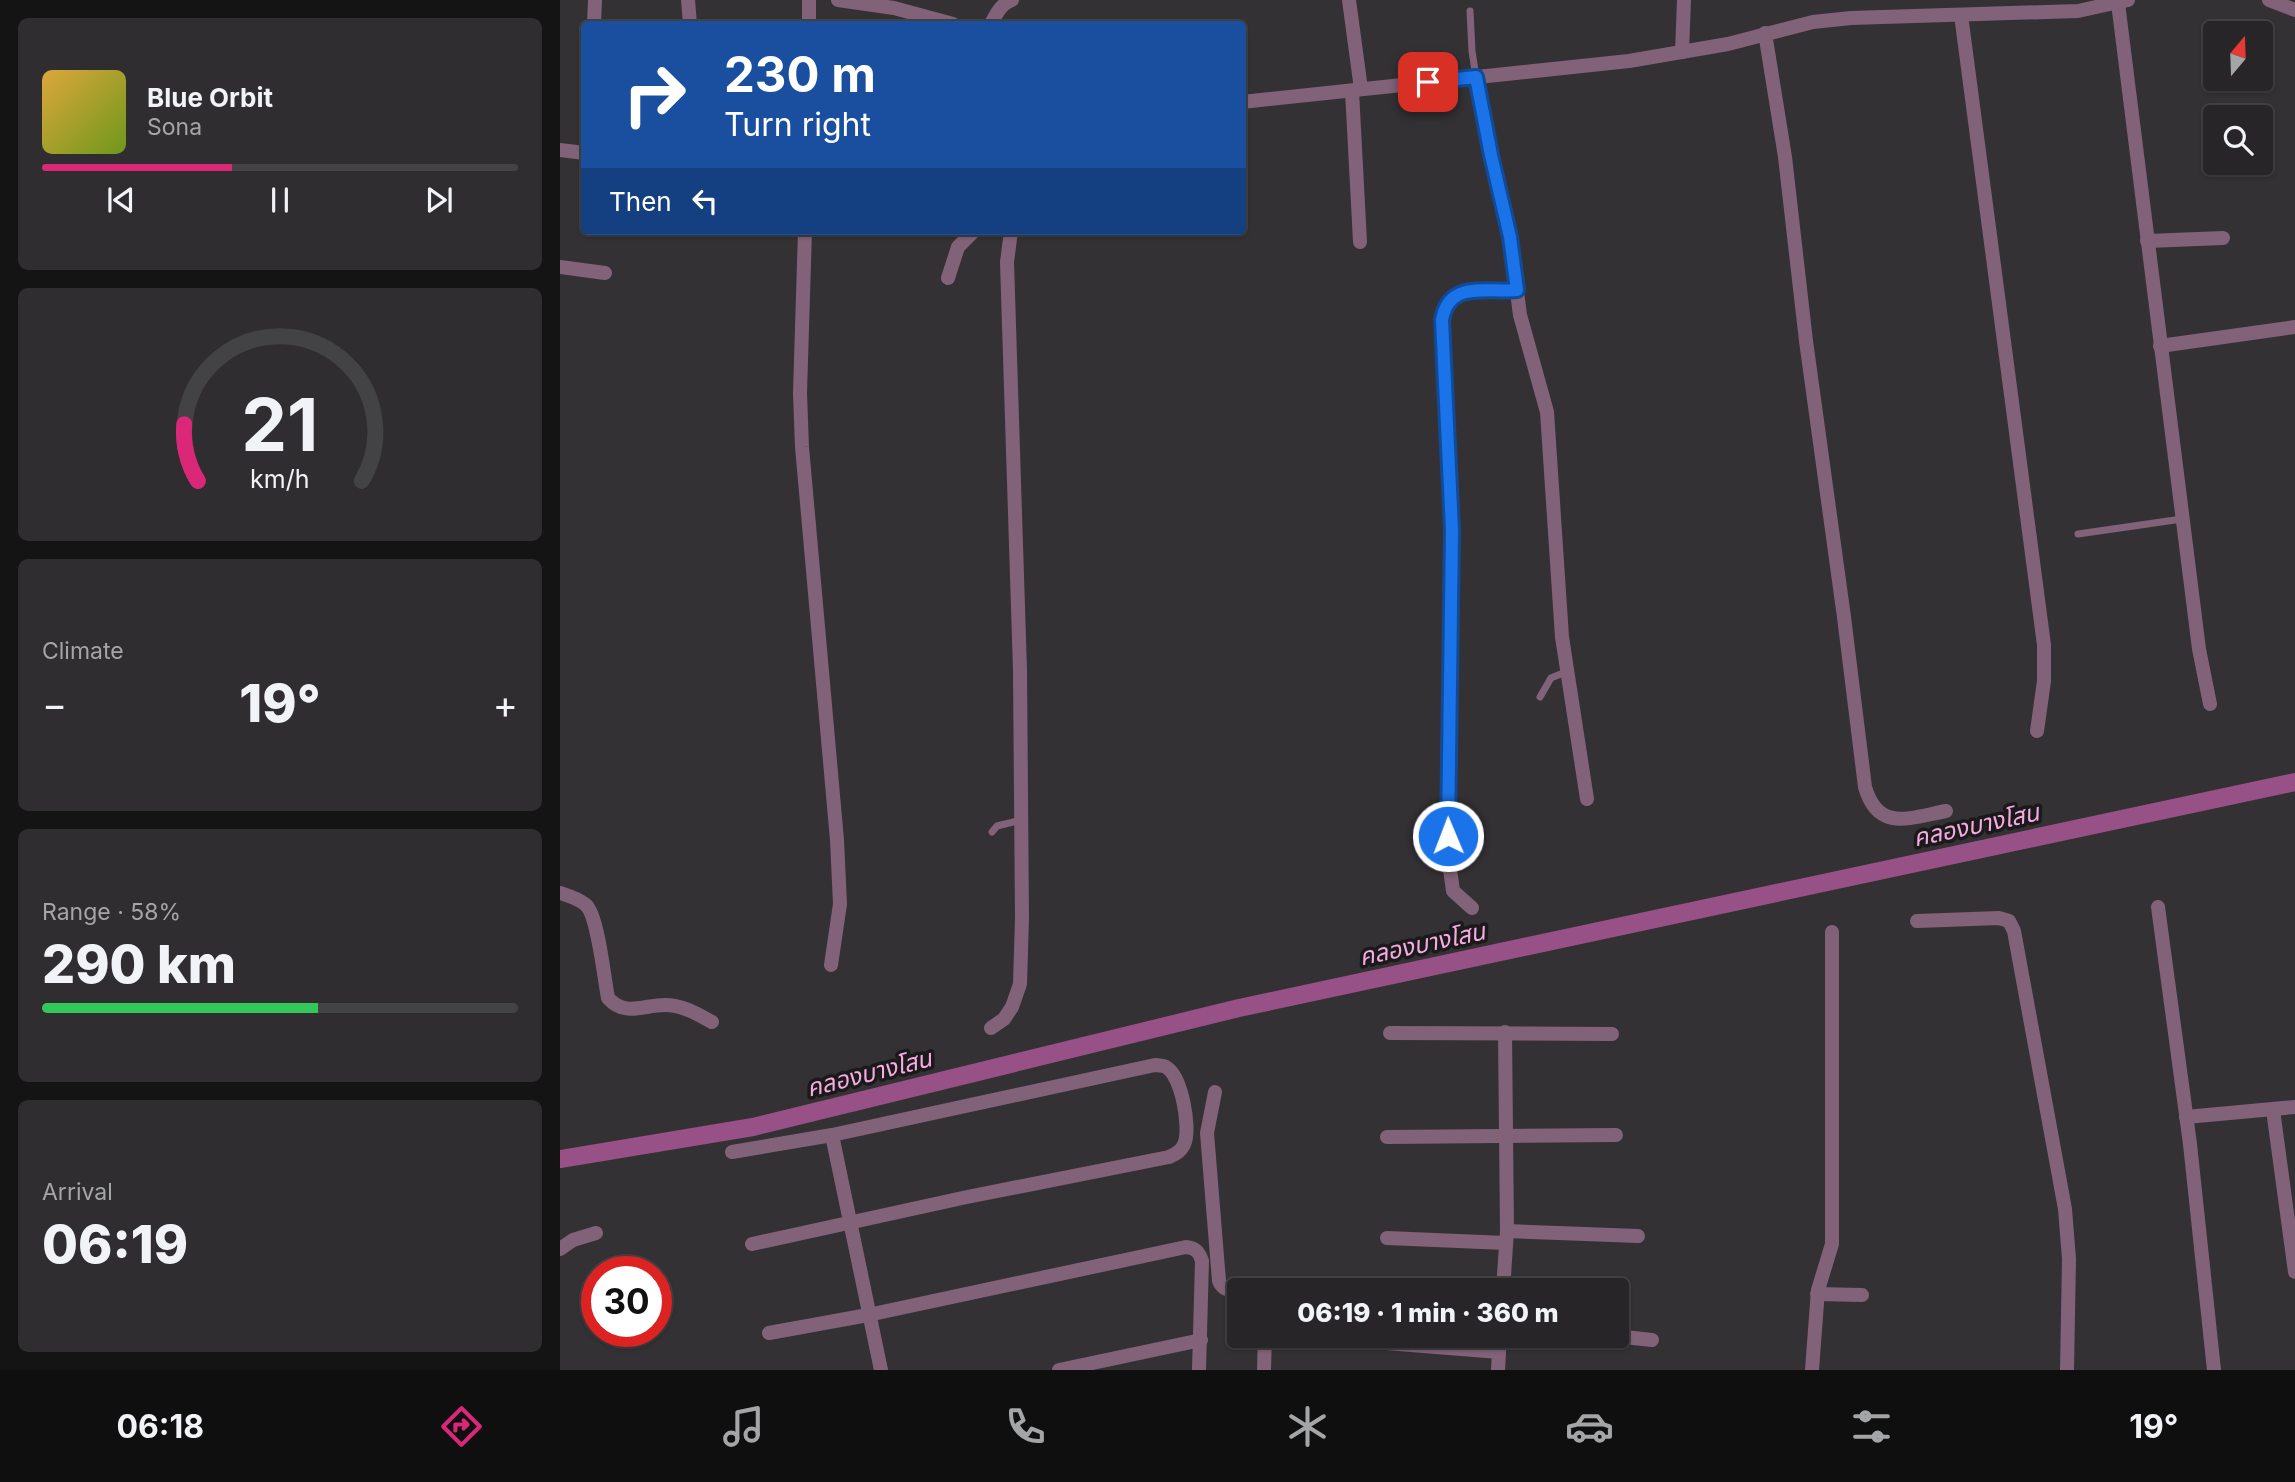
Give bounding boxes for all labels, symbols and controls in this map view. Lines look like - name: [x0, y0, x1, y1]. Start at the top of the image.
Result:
- north arrow: [2203, 21, 2273, 91]
- map controls: [2203, 21, 2273, 175]
- text: 230 m: [724, 45, 876, 104]
- icon: right: [609, 49, 700, 140]
- pin: [1398, 52, 1458, 112]
- icon: arrive: [1409, 63, 1447, 101]
- text: Blue Orbit: [147, 82, 273, 113]
- text: Turn right: [724, 105, 871, 144]
- button: search: [2203, 105, 2273, 175]
- text: Sona: [147, 113, 202, 141]
- icon: previous: [102, 181, 140, 219]
- icon: pause: [261, 181, 299, 219]
- icon: next: [420, 181, 458, 219]
- icon: left: [686, 182, 724, 220]
- text: Then: [609, 186, 672, 217]
- text: 21: [241, 380, 319, 469]
- text: km/h: [250, 463, 310, 493]
- text: Climate: [42, 637, 124, 665]
- text: 19°: [239, 672, 321, 735]
- text: −: [42, 681, 67, 727]
- text: +: [493, 681, 518, 727]
- water label: คลองบางโสน: [1910, 797, 2043, 852]
- position arrow: [1411, 799, 1485, 873]
- text: Range · 58%: [42, 898, 181, 926]
- water label: คลองบางโสน: [1356, 916, 1489, 971]
- text: 290 km: [42, 933, 236, 996]
- water label: คลองบางโสน: [803, 1043, 936, 1103]
- text: Arrival: [42, 1178, 113, 1206]
- text: 06:19: [42, 1213, 188, 1276]
- speed limit sign: 30: [581, 1256, 672, 1347]
- text: 06:19 · 1 min · 360 m: [1297, 1297, 1559, 1328]
- icon: directions: [437, 1402, 486, 1451]
- icon: music: [719, 1402, 768, 1451]
- icon: phone: [1001, 1402, 1050, 1451]
- icon: climate: [1283, 1402, 1332, 1451]
- icon: car: [1565, 1402, 1614, 1451]
- icon: filters: [1847, 1402, 1896, 1451]
- text: 06:18: [117, 1407, 204, 1446]
- text: 19°: [2129, 1407, 2178, 1446]

